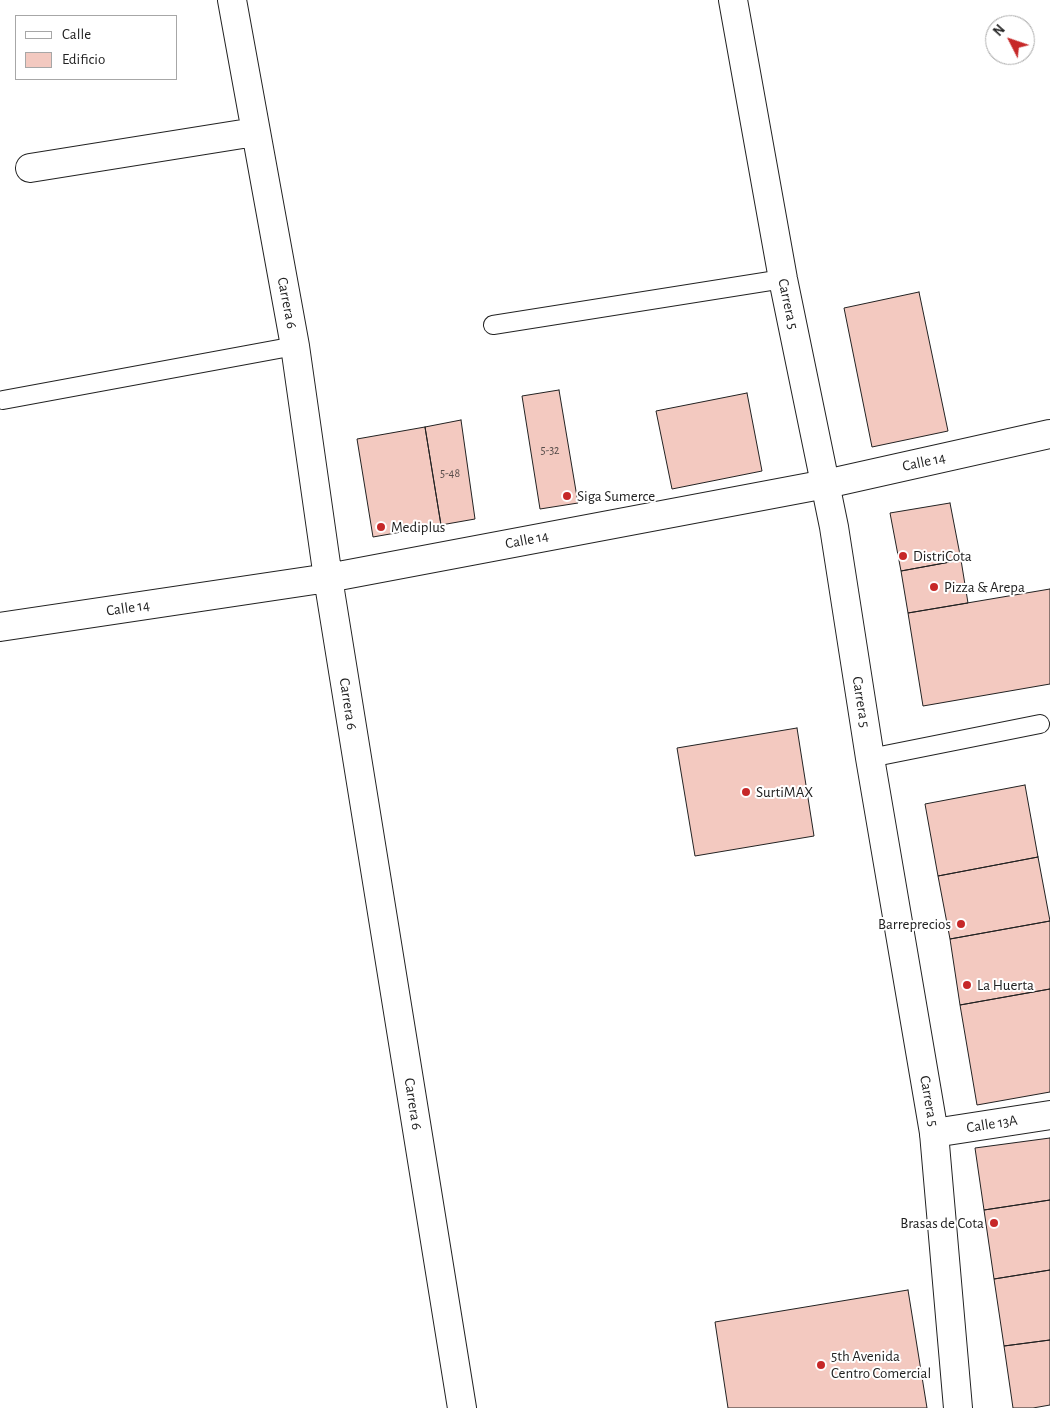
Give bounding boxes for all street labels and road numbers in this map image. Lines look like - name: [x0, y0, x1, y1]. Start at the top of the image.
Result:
- street label: Carrera 6: [273, 276, 301, 330]
- street label: Carrera 5: [774, 277, 802, 331]
- street label: Calle 14: [901, 449, 947, 475]
- street label: Calle 14: [504, 527, 550, 553]
- street label: Calle 14: [105, 596, 151, 620]
- street label: Carrera 5: [848, 675, 874, 729]
- street label: Carrera 6: [335, 677, 361, 731]
- street label: Carrera 5: [916, 1074, 942, 1128]
- street label: Carrera 6: [400, 1077, 426, 1131]
- street label: Calle 13A: [965, 1111, 1019, 1137]

